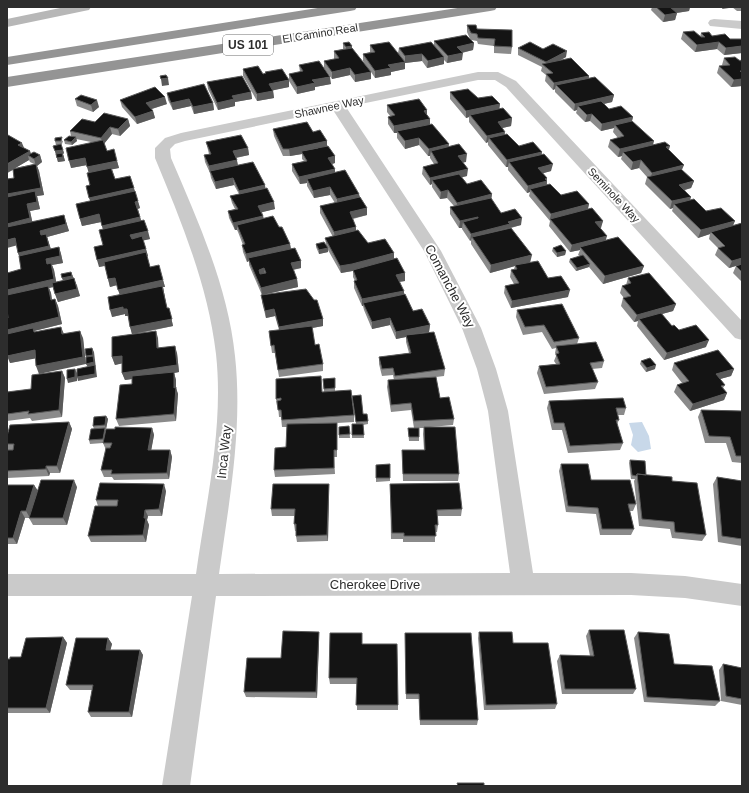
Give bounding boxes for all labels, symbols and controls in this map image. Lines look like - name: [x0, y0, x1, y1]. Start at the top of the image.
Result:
- street label: El Camino Real: [281, 21, 359, 45]
- road number: US 101: [223, 35, 273, 55]
- street label: Shawnee Way: [293, 94, 365, 120]
- street label: Seminole Way: [586, 165, 643, 225]
- street label: Comanche Way: [422, 242, 478, 331]
- street label: Inca Way: [214, 424, 234, 479]
- street label: Cherokee Drive: [330, 577, 420, 592]

